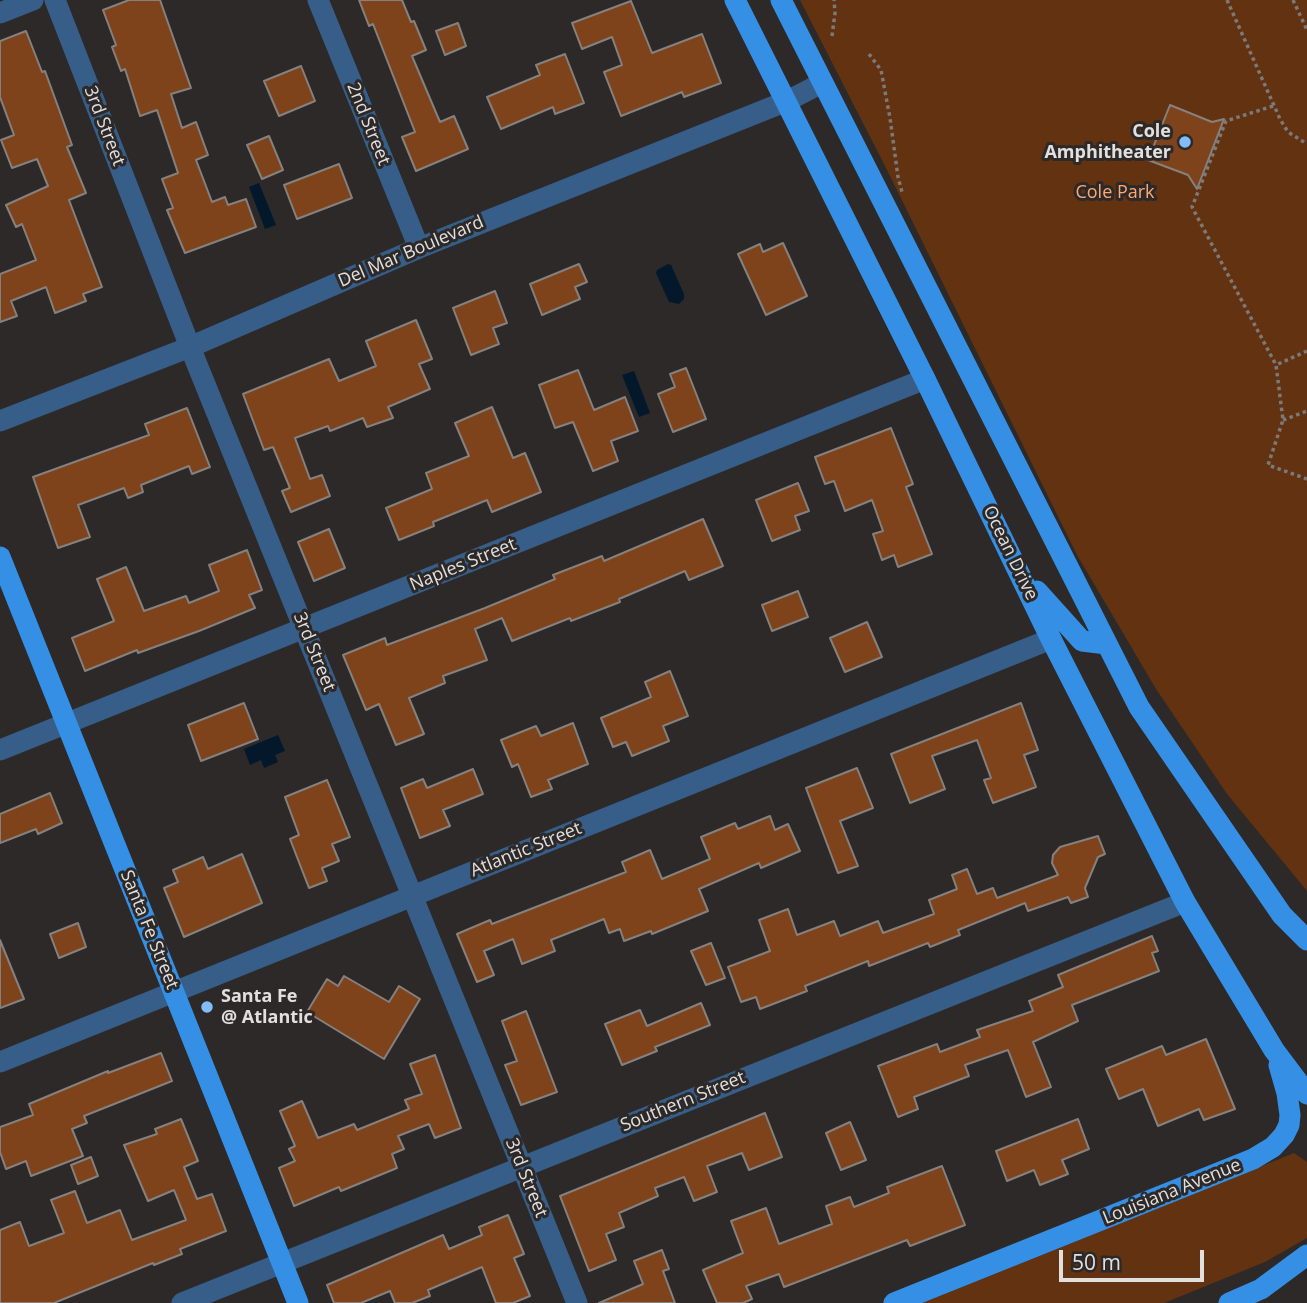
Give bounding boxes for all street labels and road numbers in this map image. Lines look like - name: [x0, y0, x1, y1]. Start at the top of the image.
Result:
- street label: 2nd Street: [342, 79, 394, 169]
- street label: 3rd Street: [79, 83, 129, 169]
- street label: Del Mar Boulevard: [335, 212, 487, 292]
- street label: Ocean Drive: [978, 502, 1042, 604]
- street label: Naples Street: [407, 534, 519, 596]
- street label: 3rd Street: [288, 609, 340, 695]
- street label: Atlantic Street: [467, 818, 585, 882]
- street label: Santa Fe Street: [115, 867, 183, 993]
- street label: Southern Street: [617, 1067, 749, 1137]
- street label: 3rd Street: [500, 1135, 552, 1221]
- street label: Louisiana Avenue: [1100, 1154, 1244, 1230]

